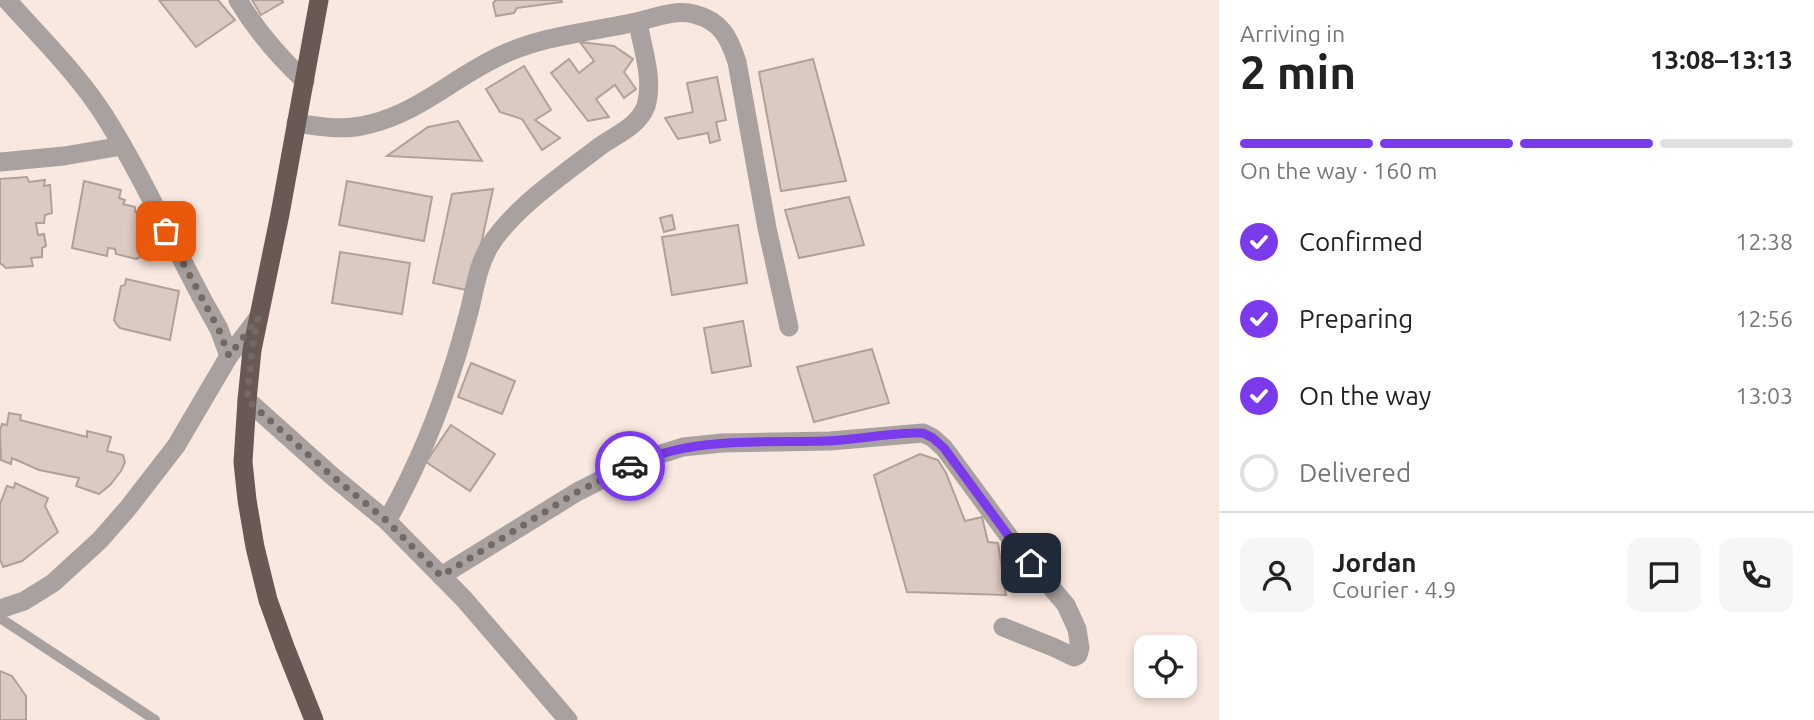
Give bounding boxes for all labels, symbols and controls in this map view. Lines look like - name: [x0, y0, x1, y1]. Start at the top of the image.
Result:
- text: Arriving in: [1240, 21, 1345, 46]
- text: 13:08–13:13: [1650, 45, 1793, 74]
- text: 2 min: [1240, 46, 1356, 98]
- text: On the way · 160 m: [1240, 158, 1437, 183]
- pin: [136, 201, 196, 261]
- icon: bag: [147, 212, 185, 250]
- icon: check: [1240, 223, 1278, 261]
- text: Confirmed: [1299, 227, 1423, 256]
- text: 12:38: [1735, 229, 1793, 254]
- icon: check: [1240, 300, 1278, 338]
- text: Preparing: [1299, 304, 1413, 333]
- text: 12:56: [1735, 306, 1793, 331]
- icon: check: [1240, 377, 1278, 415]
- text: On the way: [1299, 381, 1431, 410]
- text: 13:03: [1735, 383, 1793, 408]
- courier: [595, 431, 665, 501]
- icon: car: [611, 447, 649, 485]
- text: Delivered: [1299, 458, 1411, 487]
- pin: [1001, 533, 1061, 593]
- button: person: [1240, 538, 1314, 612]
- button: chat: [1627, 538, 1701, 612]
- button: phone: [1719, 538, 1793, 612]
- icon: home: [1012, 544, 1050, 582]
- text: Jordan: [1332, 548, 1417, 577]
- text: Courier · 4.9: [1332, 577, 1456, 602]
- map controls: [1134, 635, 1197, 698]
- button: locate: [1134, 635, 1197, 698]

